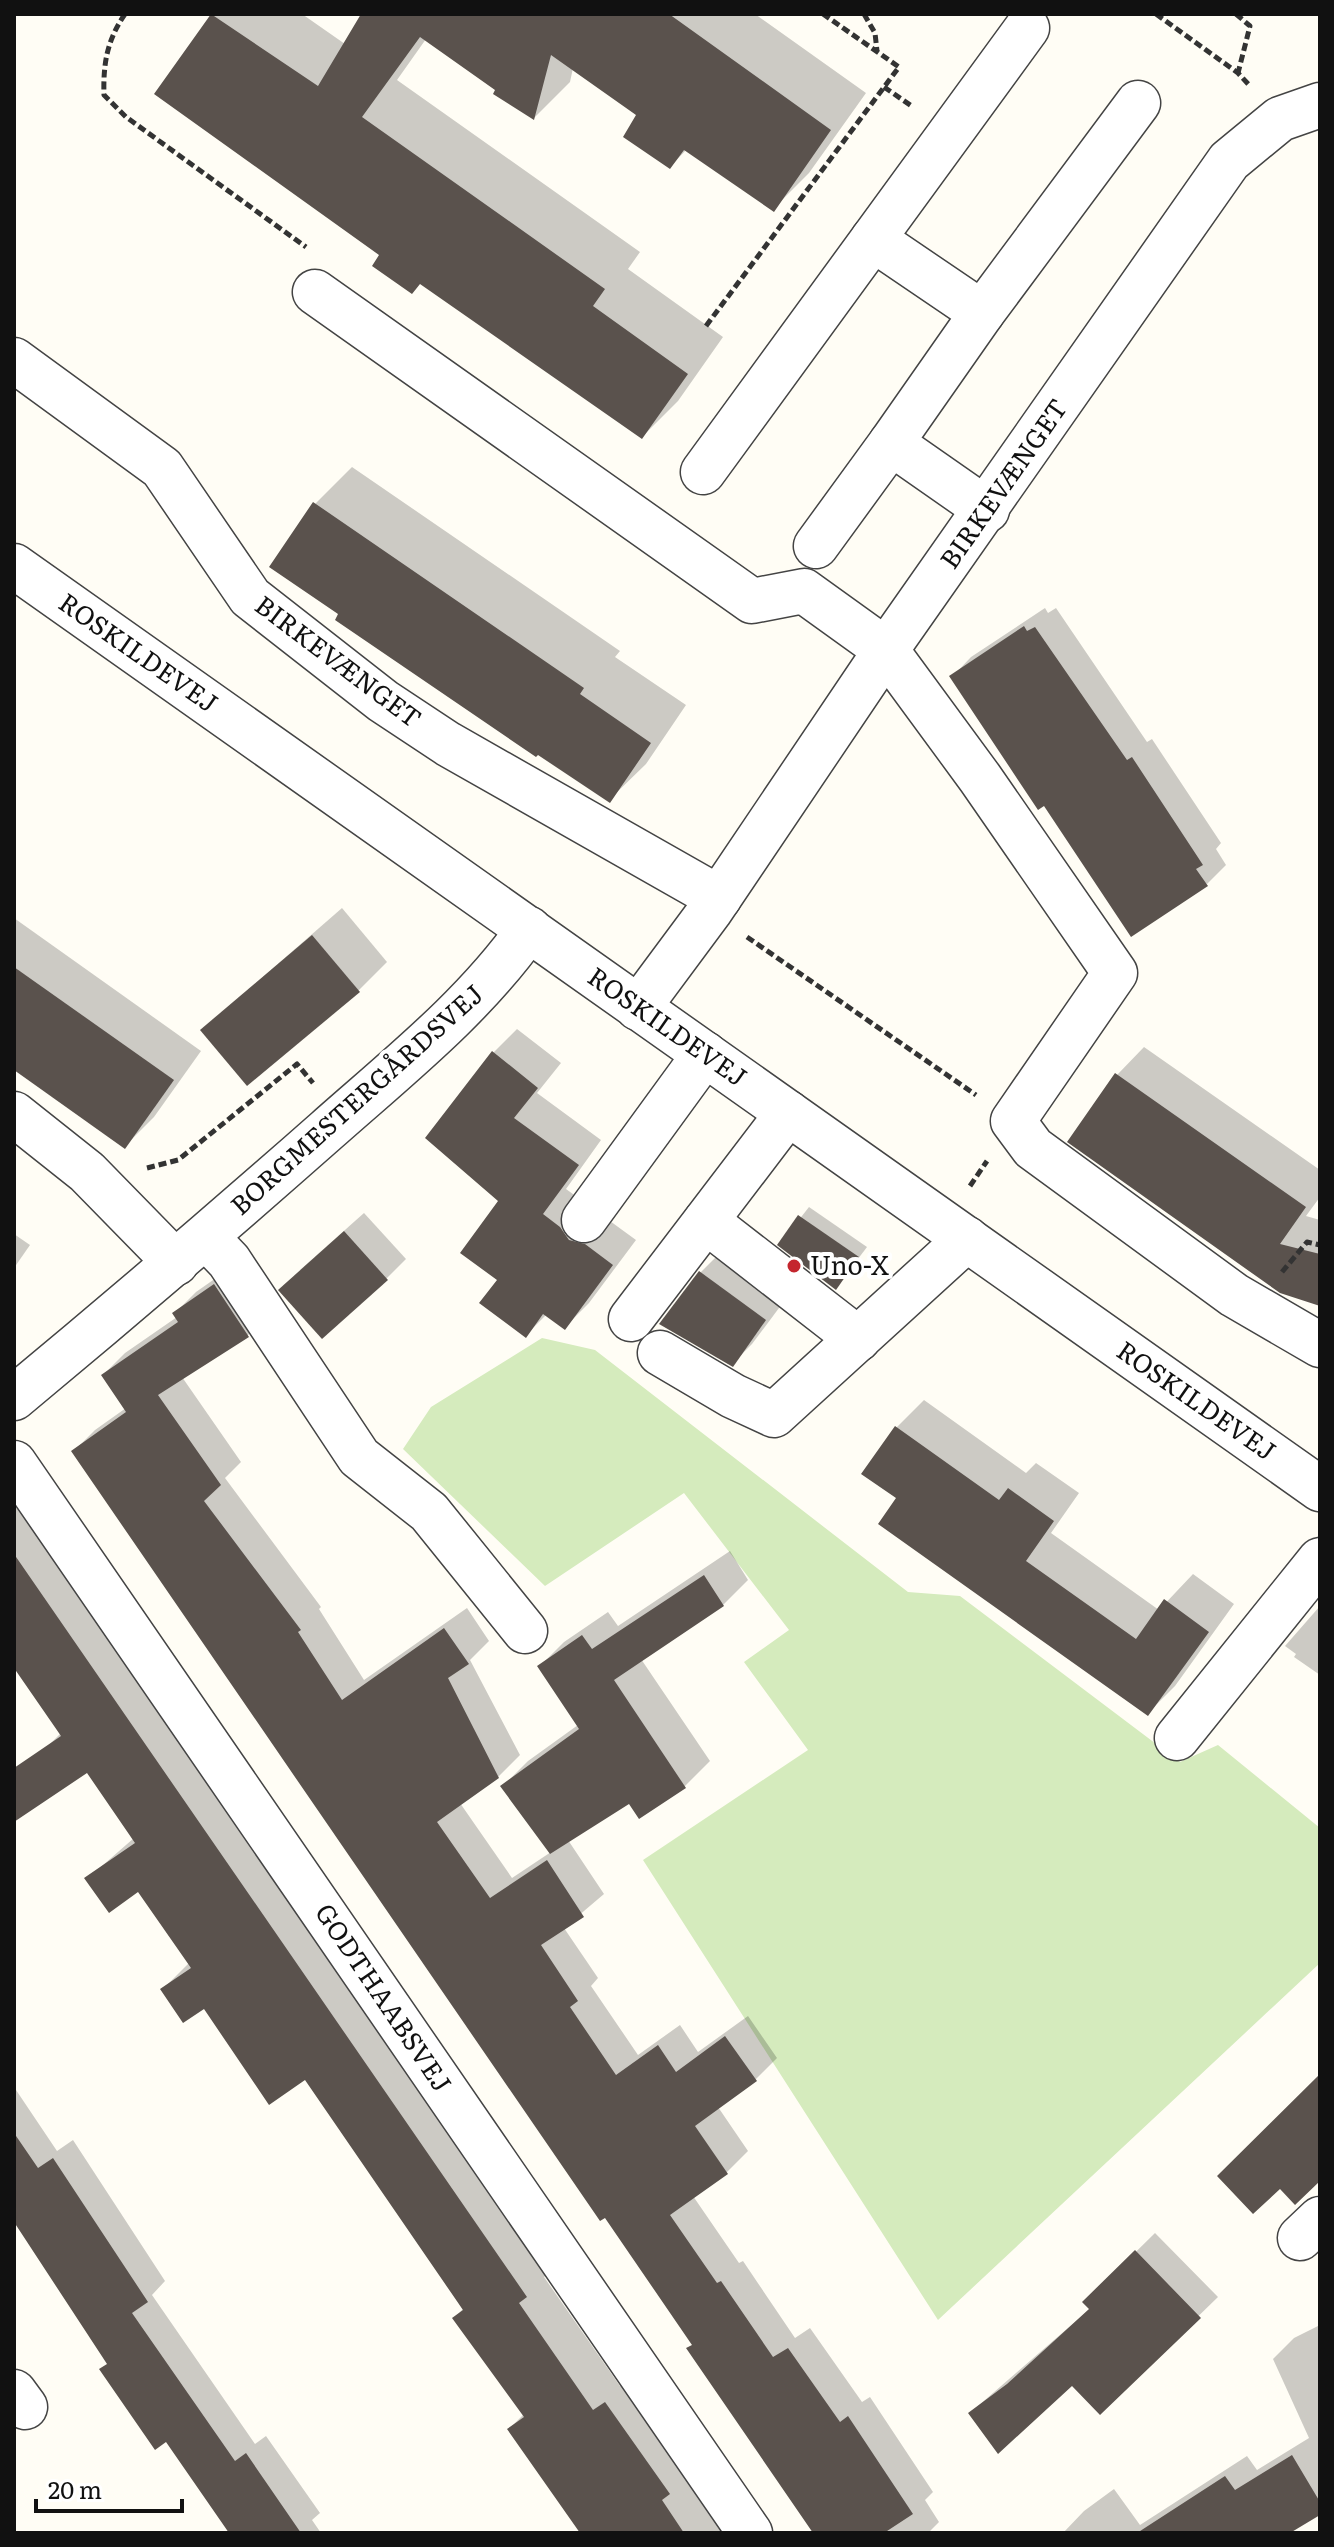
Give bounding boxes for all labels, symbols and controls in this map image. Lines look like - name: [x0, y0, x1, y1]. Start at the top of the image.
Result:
- street label: BIRKEVÆNGET: [929, 389, 1075, 576]
- street label: ROSKILDEVEJ: [52, 581, 227, 720]
- street label: BIRKEVÆNGET: [248, 584, 431, 736]
- street label: ROSKILDEVEJ: [581, 955, 756, 1094]
- street label: BORGMESTERGÅRDSVEJ: [220, 974, 491, 1223]
- place label: Uno-X: [810, 1244, 889, 1283]
- marker: Uno-X: [785, 1257, 803, 1275]
- street label: ROSKILDEVEJ: [1110, 1329, 1285, 1468]
- street label: GODTHAABSVEJ: [307, 1894, 463, 2099]
- scale bar: [36, 2463, 182, 2513]
- text: 20 m: [48, 2471, 102, 2506]

